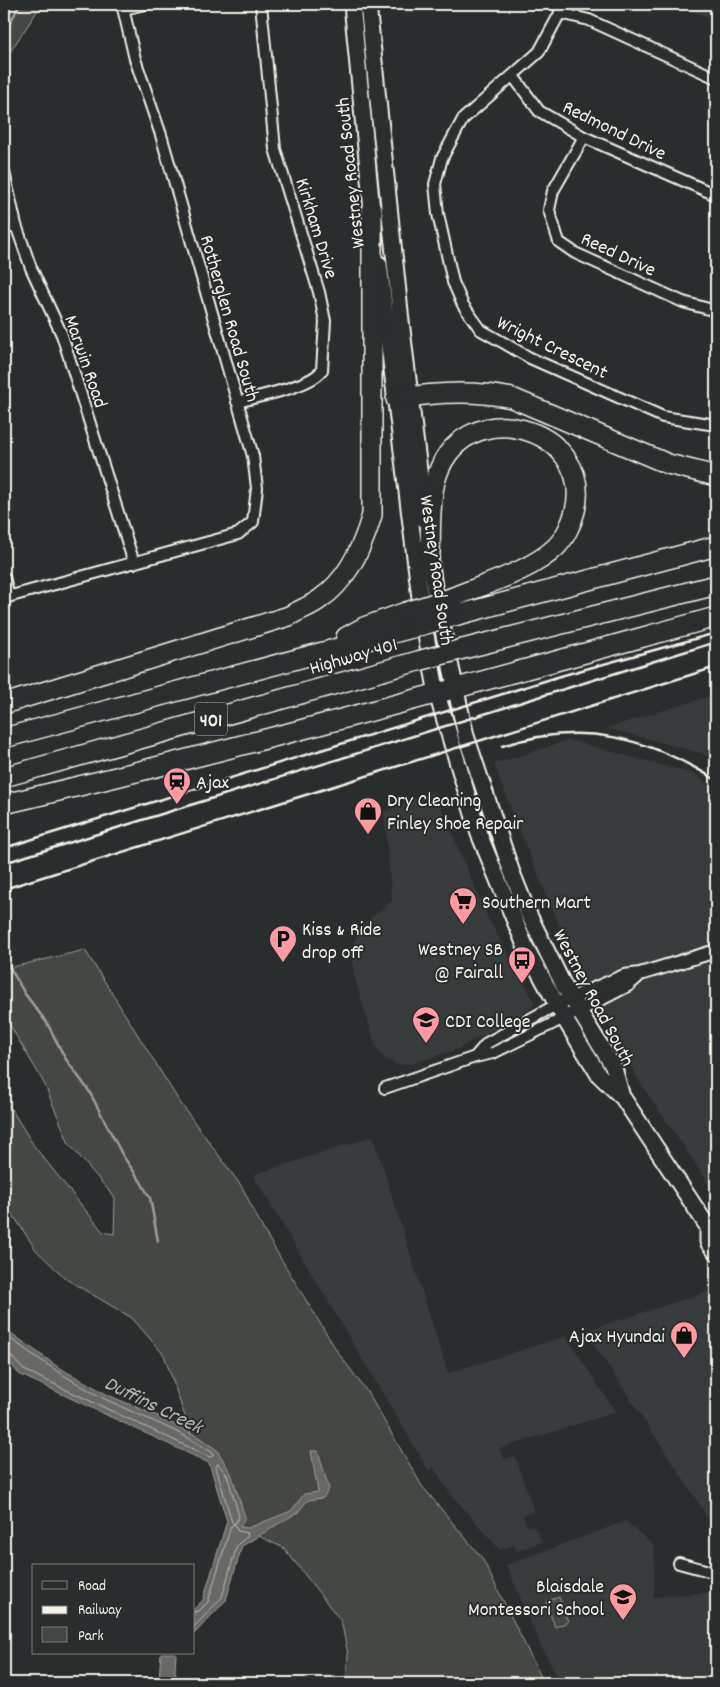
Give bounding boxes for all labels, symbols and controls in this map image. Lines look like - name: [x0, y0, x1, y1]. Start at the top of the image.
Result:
- street label: Redmond Drive: [557, 94, 670, 169]
- street label: Westney Road South: [330, 96, 374, 250]
- street label: Kirkham Drive: [287, 175, 344, 283]
- street label: Reed Drive: [576, 226, 660, 285]
- street label: Rotherglen Road South: [191, 232, 265, 406]
- street label: Wright Crescent: [491, 310, 612, 388]
- street label: Marwin Road: [55, 312, 113, 412]
- street label: Westney Road South: [411, 493, 459, 647]
- street label: Highway 401: [307, 632, 401, 684]
- road number: 401: [195, 702, 227, 736]
- station icon: Ajax: [162, 766, 192, 805]
- place label: Ajax: [196, 770, 230, 798]
- place label: Dry Cleaning Finley Shoe Repair: [387, 788, 524, 839]
- shop icon: Dry Cleaning Finley Shoe Repair: [353, 796, 383, 835]
- supermarket icon: Southern Mart: [448, 886, 478, 925]
- place label: Southern Mart: [482, 890, 591, 918]
- place label: Kiss & Ride drop off: [302, 917, 381, 968]
- parking icon: Kiss & Ride drop off: [268, 924, 298, 963]
- street label: Westney Road South: [544, 925, 640, 1072]
- place label: Westney SB @ Fairall: [418, 937, 503, 988]
- bus stop icon: Westney SB @ Fairall: [507, 945, 537, 984]
- school or university icon: CDI College: [411, 1005, 441, 1044]
- place label: CDI College: [445, 1009, 531, 1037]
- shop icon: Ajax Hyundai: [669, 1320, 699, 1359]
- place label: Ajax Hyundai: [569, 1324, 665, 1352]
- water label: Duffins Creek: [98, 1370, 209, 1444]
- legend: [32, 1564, 195, 1654]
- place label: Blaisdale Montessori School: [468, 1574, 604, 1625]
- text: Road: [78, 1576, 106, 1598]
- school or university icon: Blaisdale Montessori School: [608, 1582, 638, 1621]
- text: Railway: [78, 1600, 122, 1622]
- text: Park: [78, 1626, 104, 1648]

